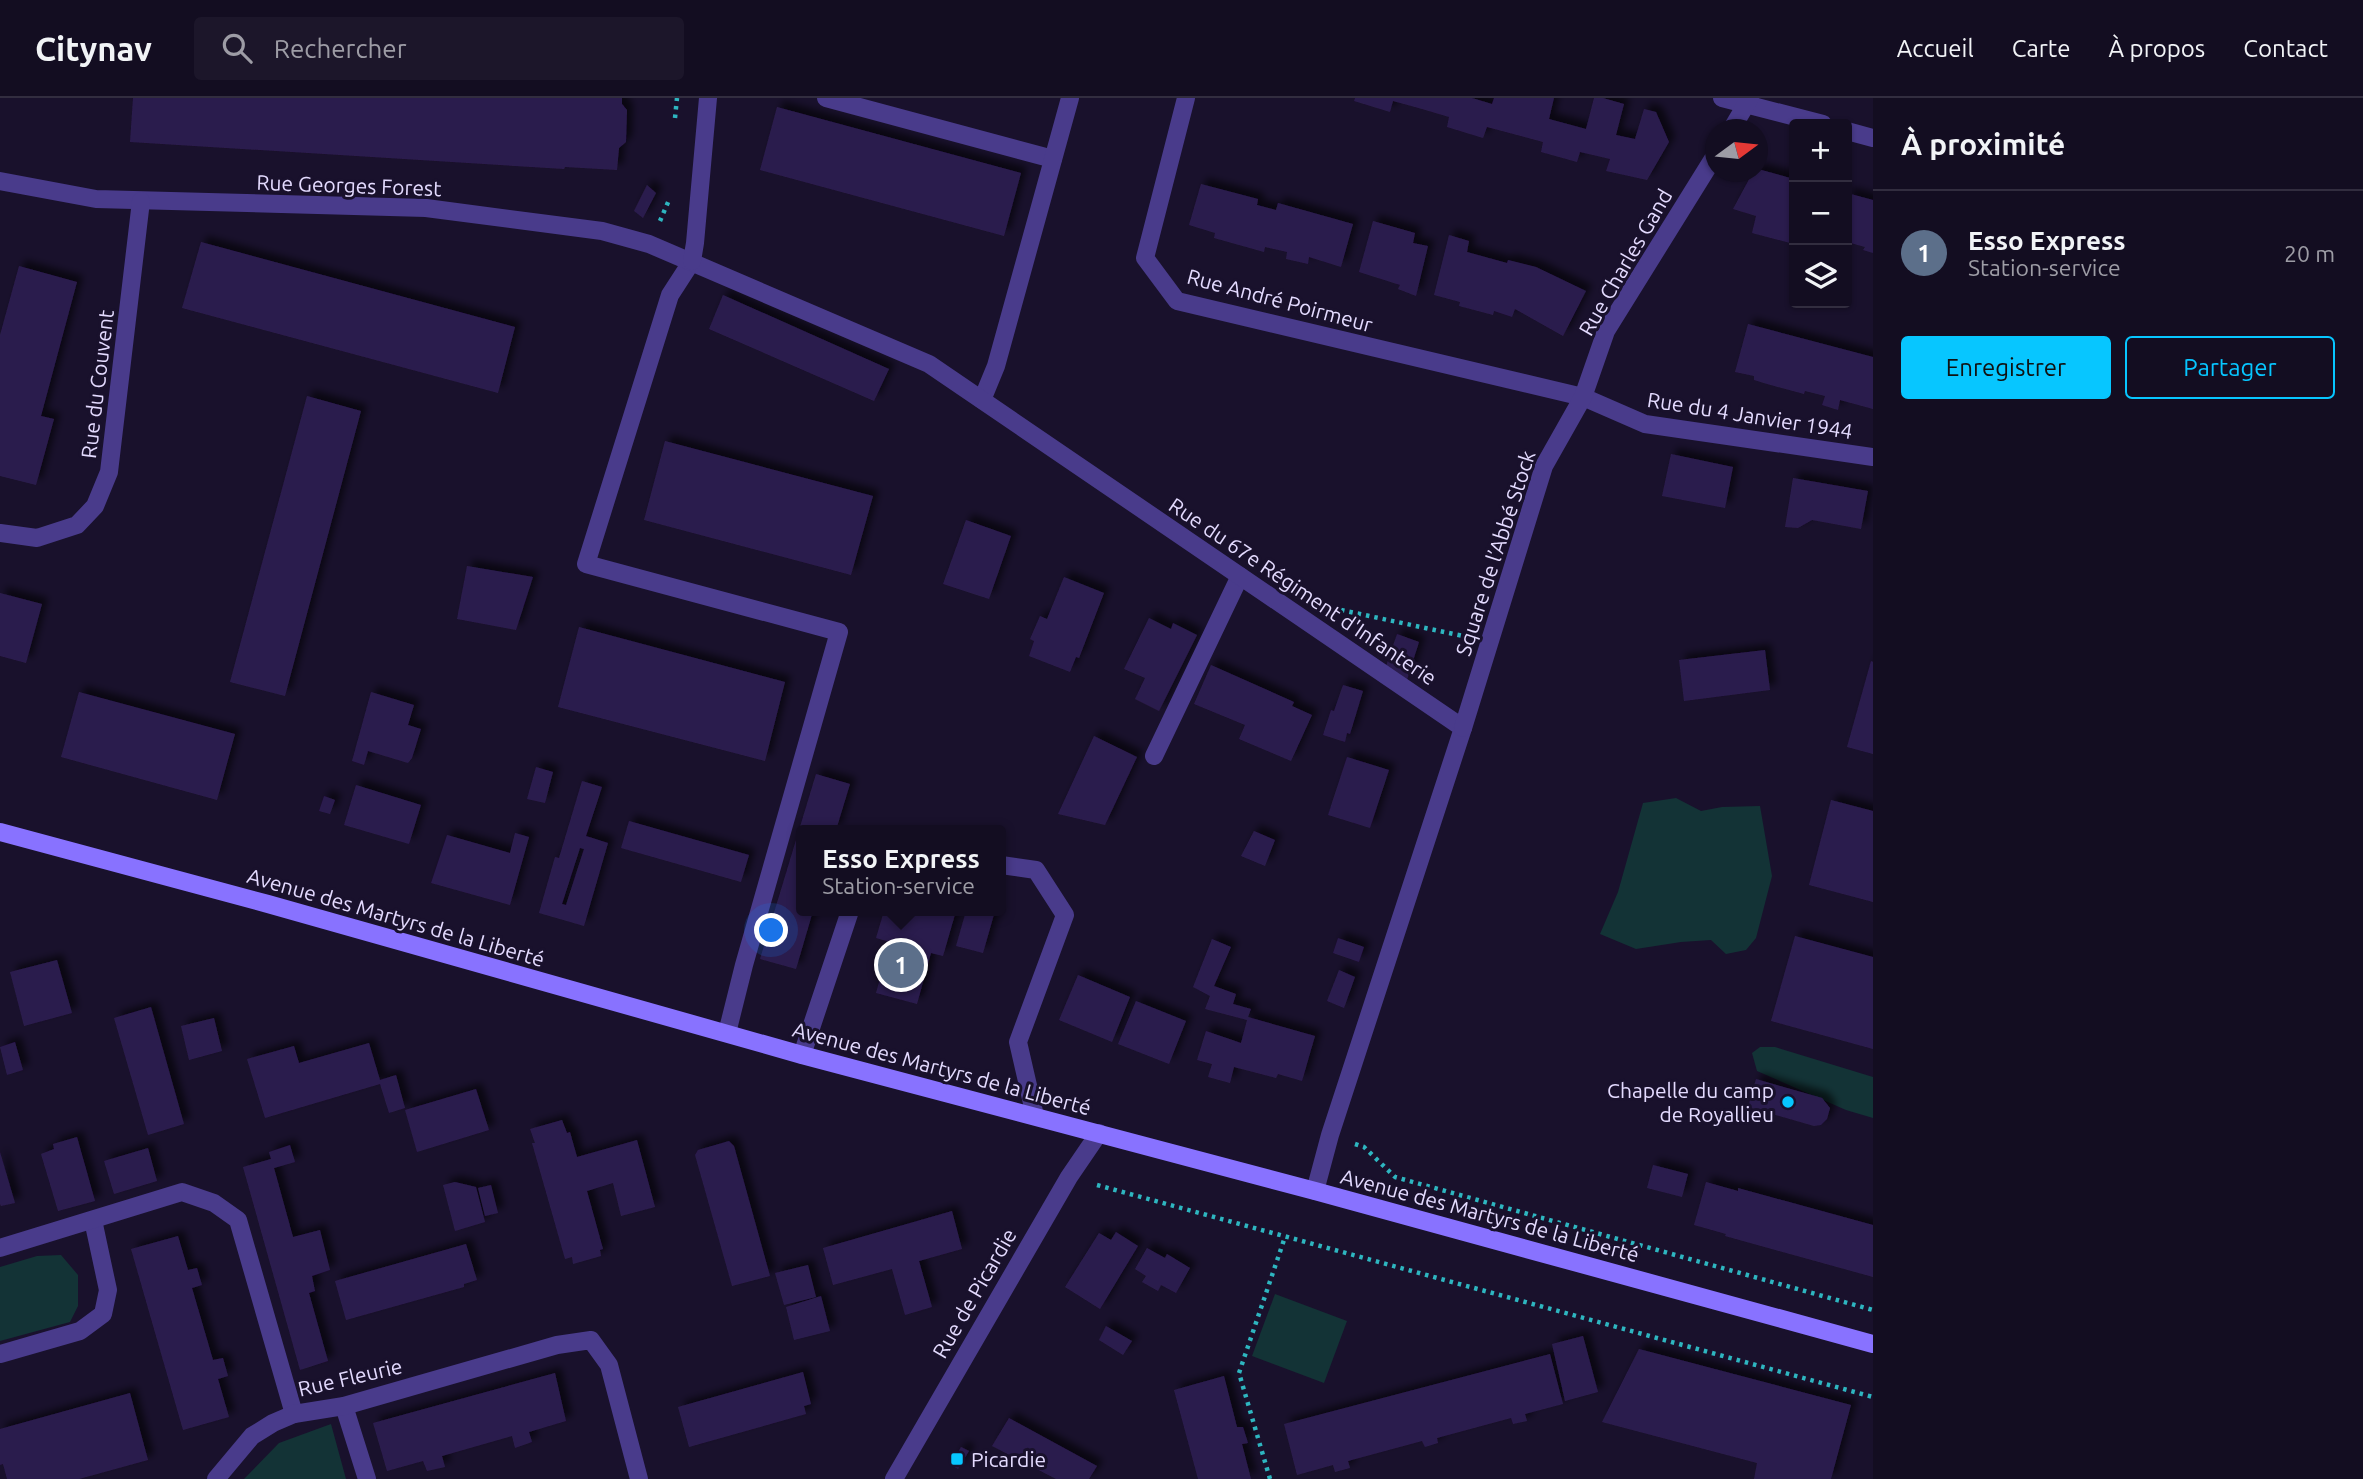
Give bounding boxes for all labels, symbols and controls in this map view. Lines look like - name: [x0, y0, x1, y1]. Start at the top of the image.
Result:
- search box: [194, 17, 684, 80]
- icon: search: [218, 29, 256, 67]
- text: Citynav: [35, 30, 152, 67]
- text: Rechercher: [274, 34, 407, 63]
- text: Accueil: [1897, 35, 1974, 62]
- text: Carte: [2012, 35, 2071, 62]
- text: À propos: [2109, 35, 2205, 62]
- text: Contact: [2243, 35, 2328, 62]
- north arrow: [1705, 119, 1768, 182]
- map controls: [1789, 119, 1852, 308]
- button: +: [1789, 119, 1852, 182]
- text: À proximité: [1901, 127, 2065, 161]
- street label: Rue Georges Forest: [256, 170, 442, 200]
- button: −: [1789, 182, 1852, 245]
- street label: Rue Charles Gand: [1573, 185, 1677, 339]
- text: Esso Express: [1968, 226, 2125, 255]
- text: 1: [1918, 241, 1930, 266]
- text: 20 m: [2284, 241, 2335, 266]
- button: layers: [1789, 245, 1852, 308]
- text: Station-service: [1968, 255, 2121, 280]
- street label: Rue André Poirmeur: [1185, 264, 1375, 336]
- street label: Rue du Couvent: [76, 308, 118, 460]
- button: Enregistrer: [1901, 336, 2111, 399]
- button: Partager: [2125, 336, 2335, 399]
- street label: Rue du 4 Janvier 1944: [1646, 387, 1854, 443]
- street label: Square de l’Abbé Stock: [1450, 447, 1540, 659]
- street label: Rue du 67e Régiment d'Infanterie: [1165, 492, 1441, 690]
- popup: [796, 825, 1006, 916]
- text: Esso Express: [822, 844, 980, 873]
- street label: Avenue des Martyrs de la Liberté: [245, 863, 547, 971]
- text: Station-service: [822, 873, 975, 898]
- your location: [754, 913, 788, 947]
- pin: 1: [878, 939, 924, 991]
- street label: Avenue des Martyrs de la Liberté: [790, 1017, 1094, 1119]
- place label: Chapelle du camp de Royallieu: [1607, 1078, 1774, 1126]
- marker: Chapelle du camp de Royallieu: [1780, 1094, 1796, 1110]
- street label: Avenue des Martyrs de la Liberté: [1338, 1164, 1642, 1266]
- street label: Rue de Picardie: [927, 1224, 1021, 1362]
- street label: Rue Fleurie: [296, 1353, 404, 1401]
- place label: Picardie: [971, 1447, 1046, 1471]
- marker: Picardie: [949, 1451, 965, 1467]

